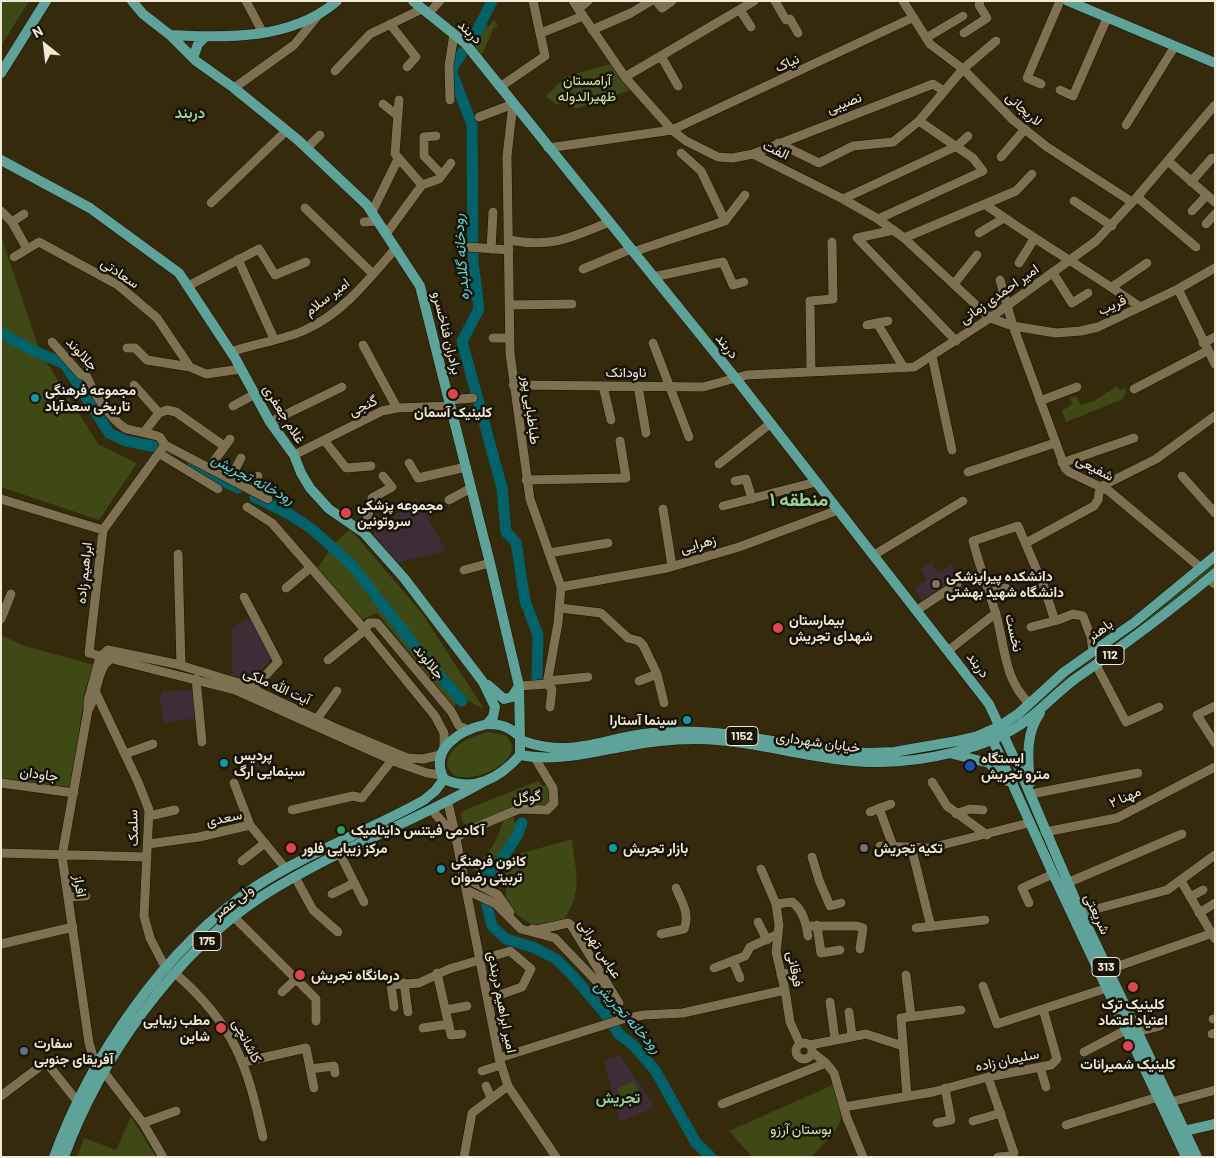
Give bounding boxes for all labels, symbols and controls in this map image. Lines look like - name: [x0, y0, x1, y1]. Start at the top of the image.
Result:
- street label: دربند: [454, 16, 486, 48]
- north arrow: [20, 20, 70, 70]
- text: N: [29, 22, 46, 41]
- street label: نیاک: [772, 50, 802, 76]
- park label: آرامستان ظهیرالدوله: [558, 72, 616, 104]
- street label: لاریجانی: [1002, 88, 1046, 130]
- street label: نصیبی: [824, 89, 864, 117]
- district label: دربند: [175, 104, 205, 122]
- street label: الفت: [760, 137, 792, 163]
- water label: رودخانه گلابدره: [449, 213, 473, 301]
- street label: سعادتی: [98, 254, 142, 292]
- street label: امیر احمدی زمانی: [956, 260, 1042, 328]
- street label: امیر سلام: [301, 275, 353, 319]
- street label: برادران فناخسرو: [429, 290, 465, 376]
- street label: قریب: [1095, 291, 1129, 319]
- street label: دربند: [712, 330, 742, 362]
- street label: جلالوند: [63, 334, 101, 374]
- street label: ناودانک: [605, 364, 647, 380]
- street label: طباطبایی پور: [518, 374, 544, 446]
- street label: غلام جعفری: [259, 381, 309, 447]
- place label: مجموعه فرهنگی تاریخی سعدآباد: [45, 382, 136, 414]
- marker: کلینیک آسمان: [446, 387, 460, 401]
- marker: مجموعه فرهنگی تاریخی سعدآباد: [29, 392, 41, 404]
- street label: گنجی: [346, 392, 380, 420]
- place label: کلینیک آسمان: [414, 404, 492, 420]
- water label: رودخانه تجریش: [208, 450, 298, 508]
- street label: شفیعی: [1073, 451, 1117, 485]
- district label: منطقه ۱: [770, 489, 828, 511]
- place label: مجموعه پزشکی سروتونین: [357, 497, 443, 530]
- marker: مجموعه پزشکی سروتونین: [339, 506, 353, 520]
- street label: زهرایی: [678, 531, 718, 557]
- street label: ابراهیم زاده: [72, 541, 96, 605]
- place label: دانشکده پیراپزشکی دانشگاه شهید بهشتی: [946, 568, 1064, 600]
- marker: دانشکده پیراپزشکی دانشگاه شهید بهشتی: [930, 578, 942, 590]
- place label: بیمارستان شهدای تجریش: [789, 612, 873, 644]
- street label: نخست: [1002, 612, 1026, 654]
- street label: باهنر: [1084, 615, 1116, 645]
- marker: بیمارستان شهدای تجریش: [771, 621, 785, 635]
- street label: جلالوند: [410, 641, 448, 683]
- road number: 112: [1096, 646, 1124, 664]
- street label: دربند: [963, 649, 993, 681]
- street label: آیت الله ملکی: [241, 664, 313, 708]
- place label: سینما آستارا: [610, 712, 677, 728]
- marker: سینما آستارا: [681, 714, 693, 726]
- road number: 1152: [726, 726, 758, 746]
- street label: خیابان شهرداری: [775, 728, 861, 756]
- place label: پردیس سینمایی ارگ: [234, 747, 305, 780]
- place label: ایستگاه مترو تجریش: [981, 750, 1050, 782]
- marker: پردیس سینمایی ارگ: [218, 757, 230, 769]
- marker: ایستگاه مترو تجریش: [963, 759, 977, 773]
- street label: جاودان: [19, 763, 59, 785]
- street label: مهنا ۲: [1107, 783, 1143, 811]
- street label: گوگل: [512, 787, 542, 807]
- street label: سعدی: [204, 806, 244, 830]
- street label: سلمک: [124, 810, 142, 846]
- place label: آکادمی فیتنس داینامیک: [351, 822, 485, 838]
- marker: آکادمی فیتنس داینامیک: [335, 824, 347, 836]
- place label: مرکز زیبایی فلور: [302, 840, 388, 856]
- place label: بازار تجریش: [623, 840, 688, 856]
- place label: تکیه تجریش: [874, 840, 943, 856]
- marker: مرکز زیبایی فلور: [284, 841, 298, 855]
- marker: بازار تجریش: [607, 842, 619, 854]
- marker: تکیه تجریش: [858, 842, 870, 854]
- place label: کانون فرهنگی تربیتی رضوان: [451, 853, 526, 886]
- marker: کانون فرهنگی تربیتی رضوان: [435, 863, 447, 875]
- street label: افراز: [70, 874, 90, 898]
- street label: ولی عصر: [209, 881, 257, 923]
- street label: شریعتی: [1080, 891, 1114, 937]
- street label: عباس تهرانی: [575, 916, 625, 982]
- road number: 175: [193, 931, 221, 950]
- street label: امیر ابراهیم دربندی: [484, 950, 520, 1054]
- street label: فوقانی: [783, 950, 807, 988]
- road number: 313: [1092, 958, 1120, 976]
- place label: درمانگاه تجریش: [311, 967, 400, 983]
- marker: درمانگاه تجریش: [293, 968, 307, 982]
- water label: رودخانه تجریش: [591, 977, 665, 1057]
- marker: کلینیک ترک اعتیاد اعتماد: [1126, 980, 1140, 994]
- place label: کلینیک ترک اعتیاد اعتماد: [1098, 996, 1168, 1028]
- place label: مطب زیبایی شاین: [143, 1012, 210, 1044]
- street label: کاشانچی: [229, 1016, 265, 1066]
- marker: مطب زیبایی شاین: [214, 1021, 228, 1035]
- place label: سفارت آفریقای جنوبی: [34, 1035, 113, 1068]
- marker: کلینیک شمیرانات: [1121, 1039, 1135, 1053]
- marker: سفارت آفریقای جنوبی: [18, 1045, 30, 1057]
- street label: سلیمان زاده: [974, 1045, 1040, 1075]
- place label: کلینیک شمیرانات: [1080, 1056, 1176, 1072]
- district label: تجریش: [596, 1089, 640, 1107]
- park label: بوستان آرزو: [770, 1121, 832, 1137]

